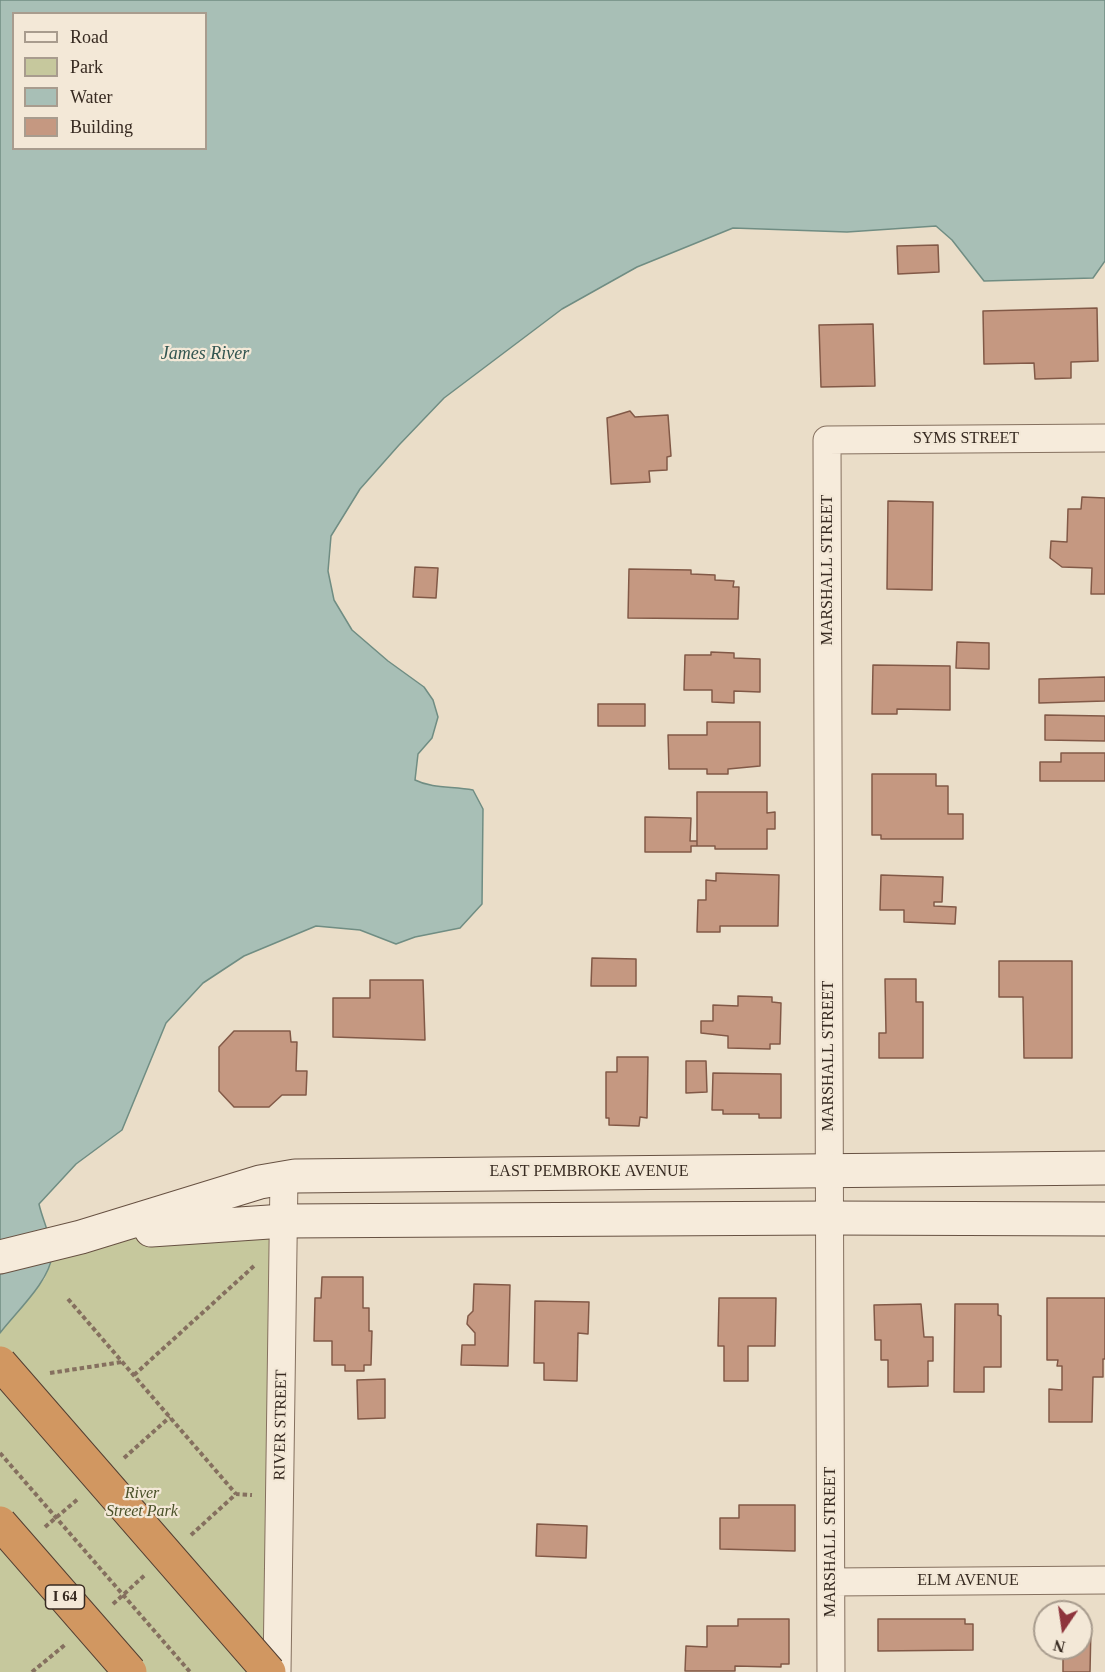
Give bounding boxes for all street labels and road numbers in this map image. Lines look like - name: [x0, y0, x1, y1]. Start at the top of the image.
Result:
- street label: SYMS STREET: [913, 429, 1019, 449]
- street label: MARSHALL STREET: [818, 495, 838, 645]
- street label: MARSHALL STREET: [819, 981, 839, 1131]
- street label: EAST PEMBROKE AVENUE: [490, 1162, 688, 1182]
- street label: RIVER STREET: [270, 1370, 292, 1480]
- street label: MARSHALL STREET: [821, 1467, 841, 1617]
- street label: ELM AVENUE: [917, 1571, 1019, 1591]
- road number: I 64: [46, 1585, 84, 1609]

